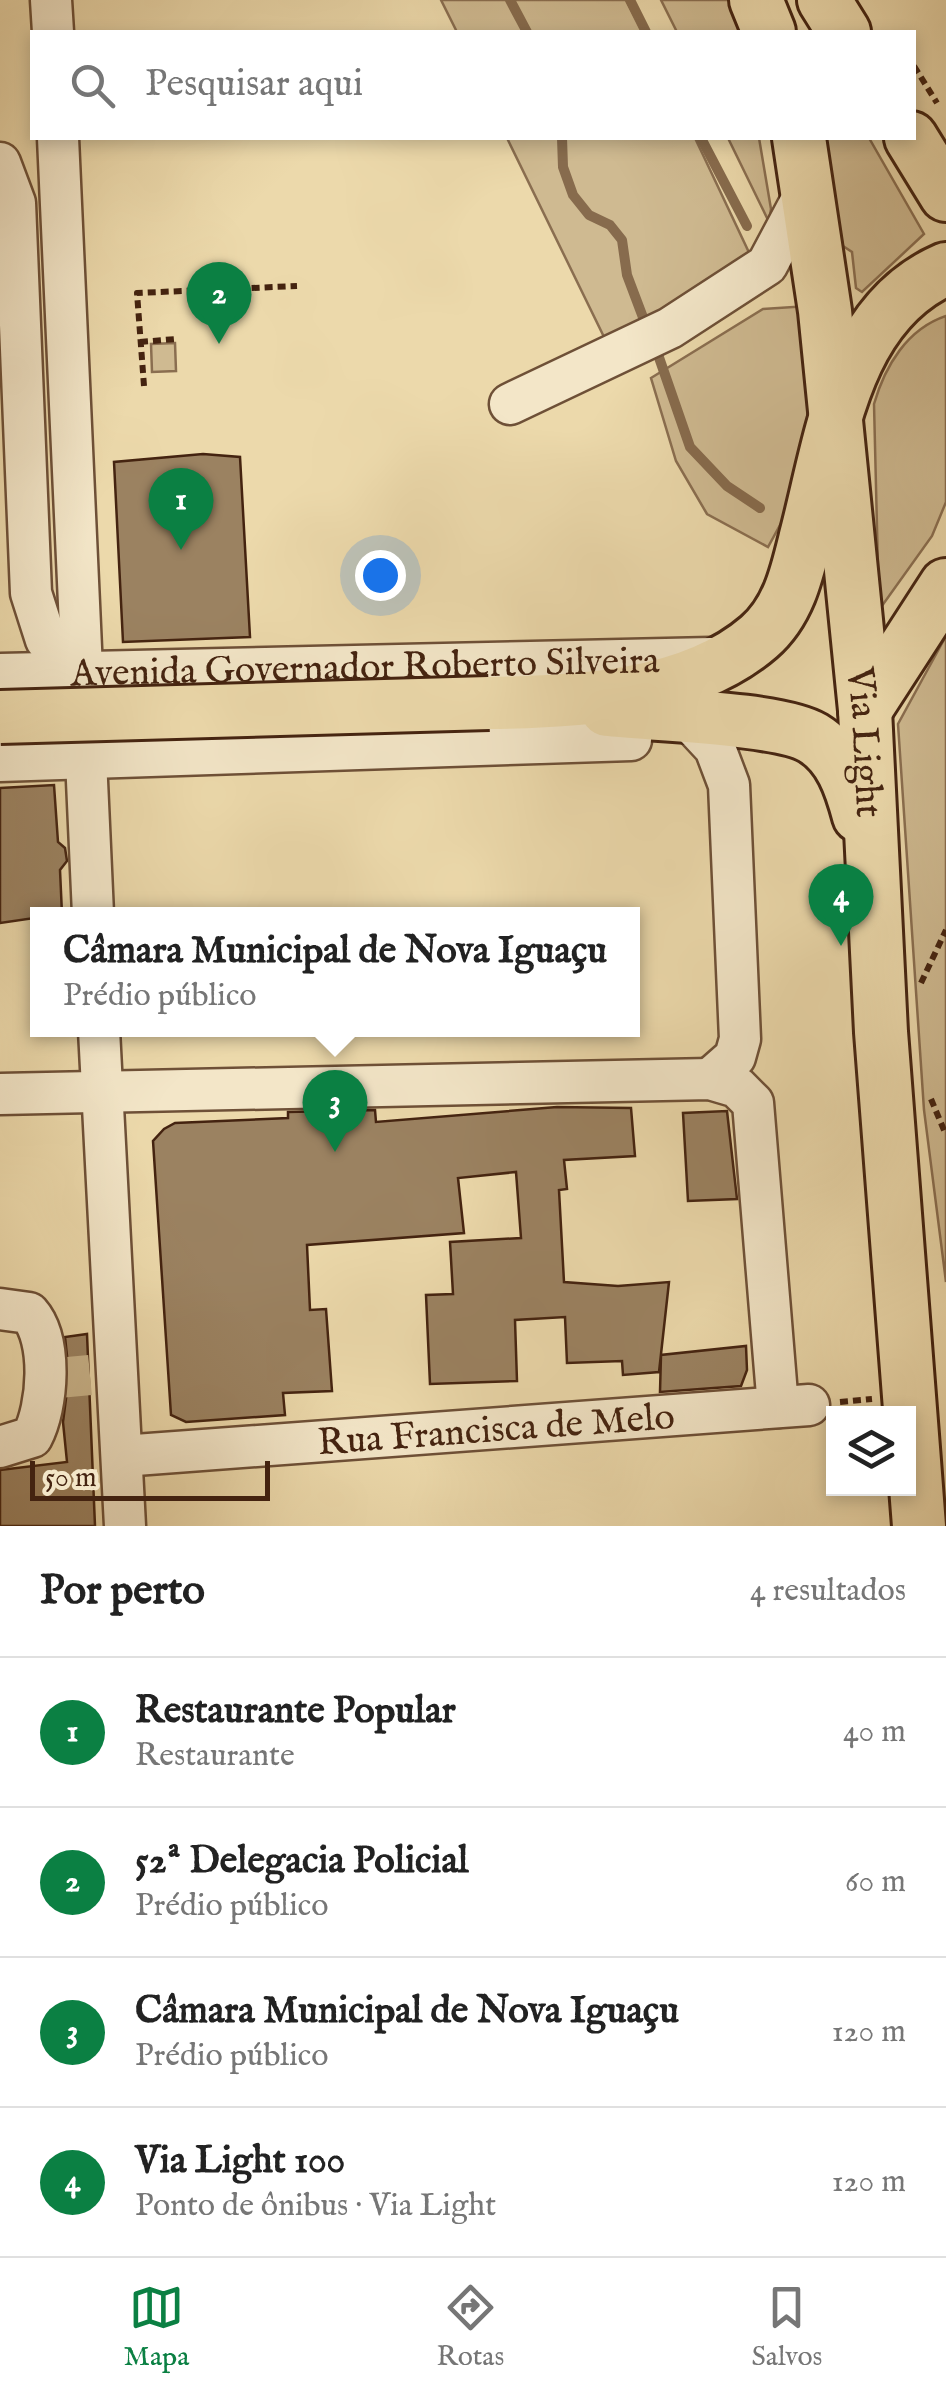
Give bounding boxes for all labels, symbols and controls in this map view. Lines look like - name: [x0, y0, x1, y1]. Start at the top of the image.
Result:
- search box: [30, 30, 916, 140]
- icon: search: [65, 58, 120, 113]
- text: Pesquisar aqui: [145, 61, 363, 109]
- pin: 2: [186, 262, 252, 344]
- pin: 1: [148, 468, 214, 550]
- your location: [355, 550, 406, 601]
- street label: Avenida Governador Roberto Silveira: [69, 638, 661, 699]
- street label: Via Light: [834, 664, 891, 819]
- pin: 4: [808, 864, 874, 946]
- popup: [30, 907, 640, 1037]
- text: Câmara Municipal de Nova Iguaçu: [63, 928, 607, 976]
- text: Prédio público: [63, 976, 257, 1017]
- pin: 3: [302, 1070, 368, 1152]
- street label: Rua Francisca de Melo: [316, 1394, 676, 1468]
- map controls: [826, 1406, 916, 1496]
- button: layers: [826, 1406, 916, 1496]
- scale bar: [30, 1456, 270, 1500]
- text: 50 m: [45, 1461, 97, 1496]
- text: Por perto: [40, 1565, 205, 1618]
- text: 4 resultados: [750, 1571, 906, 1612]
- text: Restaurante Popular: [135, 1688, 456, 1736]
- text: 1: [67, 1712, 78, 1753]
- text: 40 m: [843, 1712, 906, 1753]
- text: Restaurante: [135, 1736, 295, 1777]
- text: 52ª Delegacia Policial: [135, 1838, 468, 1886]
- text: 2: [65, 1862, 80, 1903]
- text: 60 m: [845, 1862, 906, 1903]
- text: Prédio público: [135, 1886, 329, 1927]
- text: Câmara Municipal de Nova Iguaçu: [135, 1988, 679, 2036]
- text: 3: [67, 2012, 78, 2053]
- text: 120 m: [832, 2012, 906, 2053]
- text: Prédio público: [135, 2036, 329, 2077]
- text: Via Light 100: [135, 2138, 345, 2186]
- text: 4: [65, 2162, 80, 2203]
- text: 120 m: [832, 2162, 906, 2203]
- text: Ponto de ônibus · Via Light: [135, 2186, 496, 2227]
- tab: Mapa: [124, 2280, 189, 2375]
- tab: Rotas: [437, 2280, 504, 2375]
- tab: Salvos: [752, 2280, 822, 2375]

